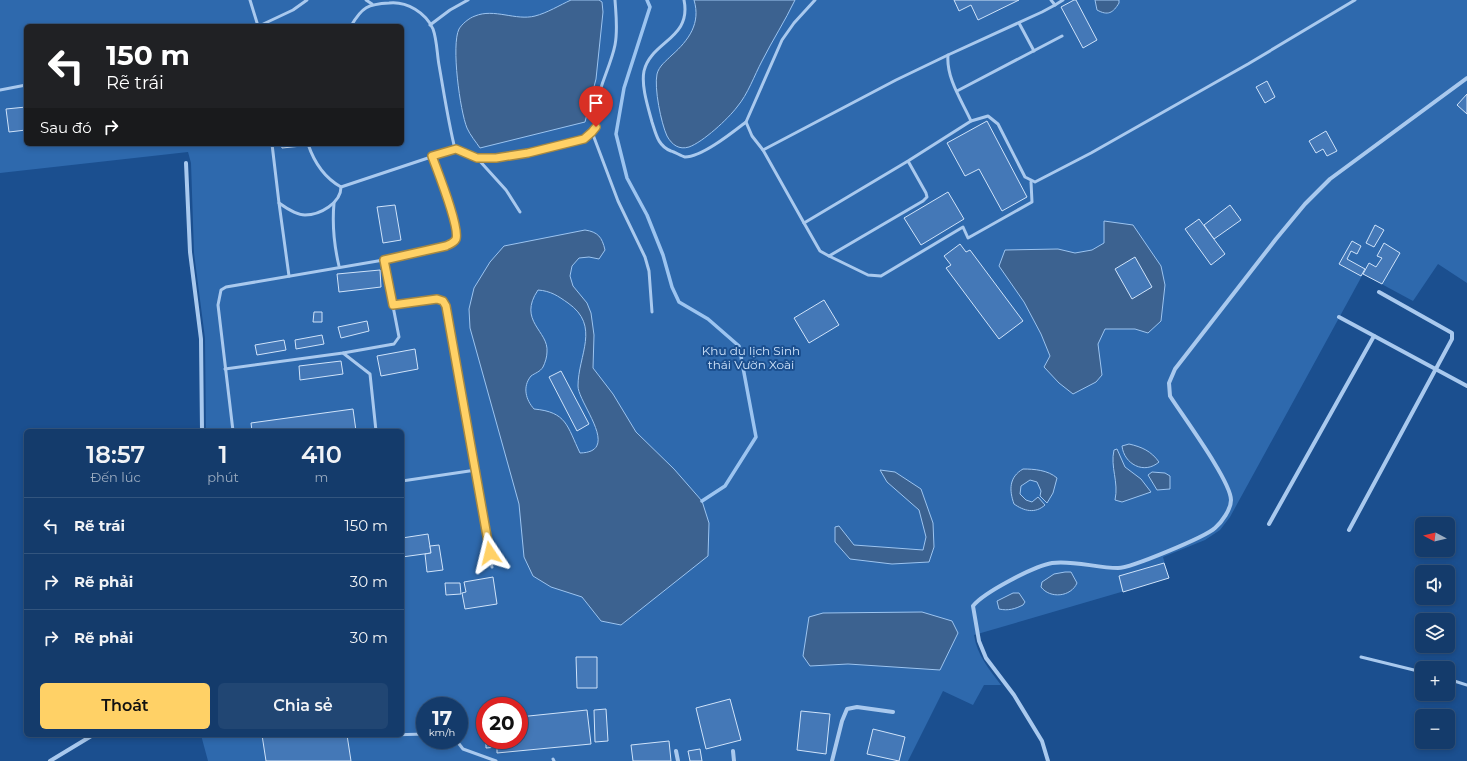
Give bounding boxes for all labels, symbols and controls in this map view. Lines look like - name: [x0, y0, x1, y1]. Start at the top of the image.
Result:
- text: 150 m: [106, 38, 190, 72]
- icon: left: [40, 40, 92, 92]
- text: Rẽ trái: [106, 72, 164, 94]
- pin: [579, 86, 613, 127]
- icon: arrive: [585, 92, 607, 114]
- icon: right: [100, 116, 122, 138]
- text: Sau đó: [40, 118, 92, 137]
- park label: Khu du lịch Sinh thái Vườn Xoài: [702, 343, 800, 372]
- text: 18:57: [86, 440, 145, 469]
- text: 1: [218, 440, 228, 469]
- text: 410: [301, 440, 342, 469]
- text: Đến lúc: [90, 469, 141, 485]
- text: phút: [207, 469, 239, 485]
- text: m: [314, 469, 328, 485]
- icon: left: [40, 515, 62, 537]
- text: Rẽ trái: [74, 516, 125, 535]
- text: 150 m: [344, 516, 388, 535]
- north arrow: [1415, 517, 1455, 557]
- map controls: [1415, 517, 1455, 749]
- position arrow: [469, 532, 511, 574]
- button: sound: [1415, 565, 1455, 605]
- icon: right: [40, 571, 62, 593]
- text: Rẽ phải: [74, 572, 133, 591]
- text: 30 m: [350, 572, 388, 591]
- button: layers: [1415, 613, 1455, 653]
- icon: right: [40, 627, 62, 649]
- text: Rẽ phải: [74, 628, 133, 647]
- text: 30 m: [350, 628, 388, 647]
- button: +: [1415, 661, 1455, 701]
- button: Thoát: [40, 683, 210, 729]
- button: Chia sẻ: [218, 683, 388, 729]
- speed limit sign: 20: [476, 697, 528, 749]
- text: 17: [432, 706, 452, 730]
- button: −: [1415, 709, 1455, 749]
- text: km/h: [429, 726, 455, 739]

